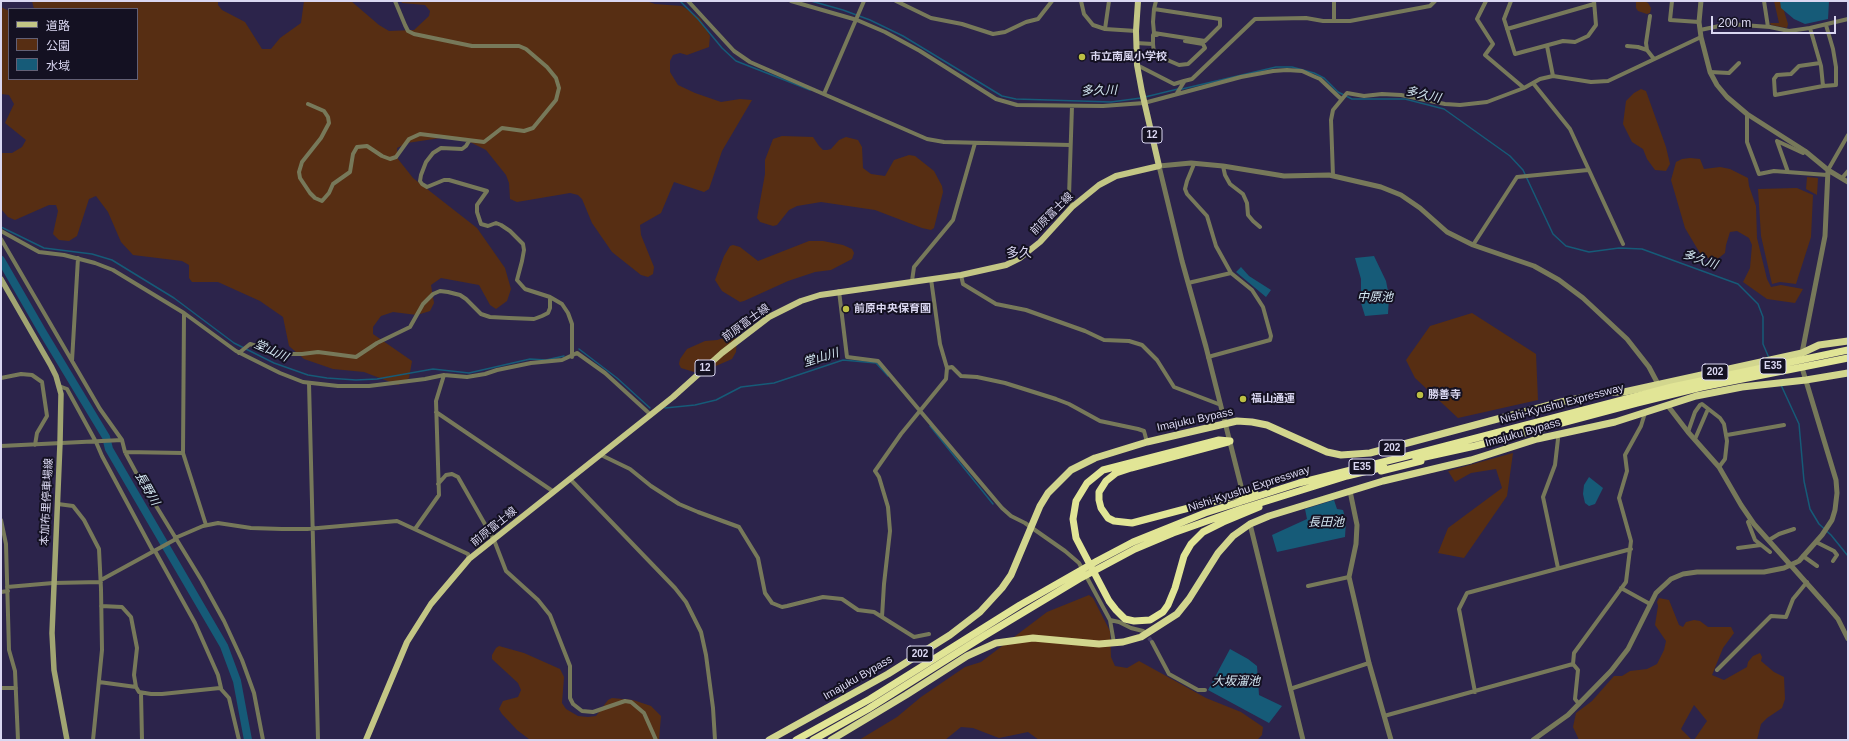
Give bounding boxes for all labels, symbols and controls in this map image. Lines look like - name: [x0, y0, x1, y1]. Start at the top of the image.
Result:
- legend: [8, 8, 138, 80]
- scale bar: [1713, 8, 1838, 34]
- text: 200 m: [1718, 16, 1751, 30]
- text: 道路: [46, 19, 70, 33]
- text: 公園: [46, 39, 70, 53]
- place label: 市立南風小学校: [1090, 50, 1167, 64]
- marker: 市立南風小学校: [1077, 52, 1087, 62]
- text: 水域: [46, 59, 70, 73]
- water label: 多久川: [1081, 83, 1117, 99]
- water label: 多久川: [1404, 84, 1442, 106]
- road number: 12: [1142, 127, 1162, 143]
- street label: 前原富士線: [1028, 190, 1076, 238]
- district label: 多久: [1006, 245, 1032, 261]
- water label: 多久川: [1681, 247, 1719, 273]
- water label: 中原池: [1357, 291, 1393, 305]
- street label: 前原富士線: [720, 301, 772, 345]
- place label: 前原中央保育園: [854, 302, 931, 316]
- marker: 前原中央保育園: [841, 304, 851, 314]
- water label: 堂山川: [252, 337, 290, 365]
- water label: 堂山川: [802, 346, 840, 370]
- road number: E35: [1760, 358, 1786, 374]
- road number: 12: [695, 360, 715, 376]
- road number: 202: [1702, 364, 1728, 380]
- street label: Nishi-Kyushu Expressway: [1499, 381, 1625, 427]
- place label: 勝善寺: [1428, 388, 1461, 402]
- marker: 勝善寺: [1415, 390, 1425, 400]
- place label: 福山通運: [1251, 392, 1295, 406]
- marker: 福山通運: [1238, 394, 1248, 404]
- street label: Imajuku Bypass: [1156, 405, 1234, 435]
- street label: Imajuku Bypass: [1484, 416, 1562, 450]
- road number: 202: [1379, 440, 1405, 456]
- street label: 本加布里停車場線: [38, 458, 56, 546]
- road number: E35: [1349, 459, 1375, 475]
- street label: Nishi-Kyushu Expressway: [1186, 463, 1312, 515]
- water label: 長野川: [132, 470, 162, 508]
- street label: 前原富士線: [468, 505, 520, 549]
- water label: 長田池: [1308, 516, 1344, 530]
- road number: 202: [907, 646, 933, 662]
- street label: Imajuku Bypass: [821, 653, 895, 703]
- water label: 大坂溜池: [1212, 675, 1260, 689]

